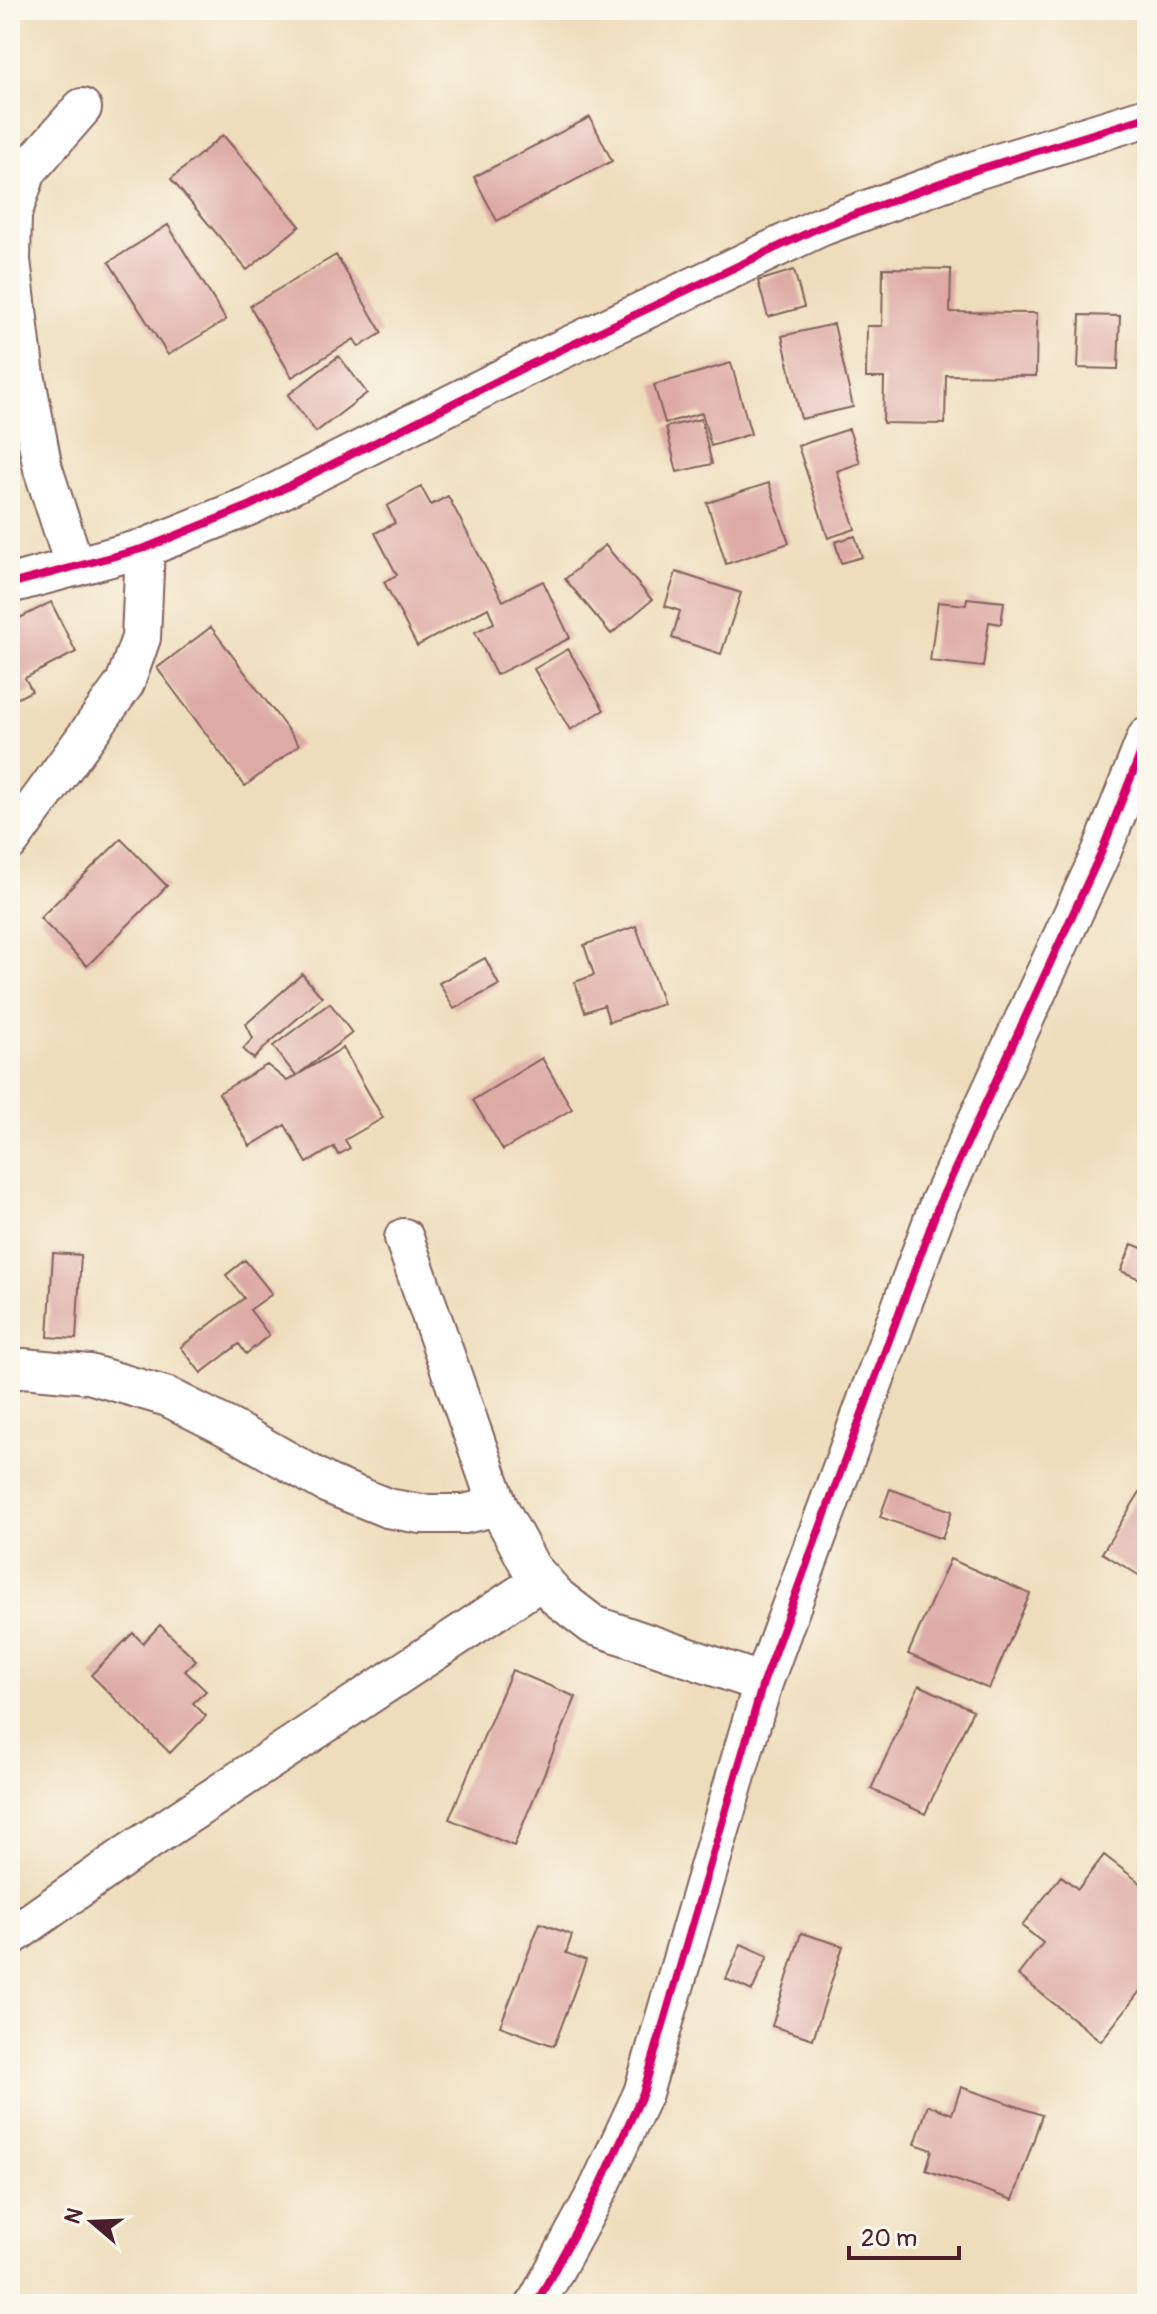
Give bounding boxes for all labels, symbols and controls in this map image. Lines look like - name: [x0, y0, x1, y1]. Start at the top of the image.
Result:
- north arrow: [52, 2182, 132, 2262]
- text: N: [58, 2204, 90, 2227]
- scale bar: [849, 2210, 959, 2260]
- text: 20 m: [861, 2224, 917, 2253]

